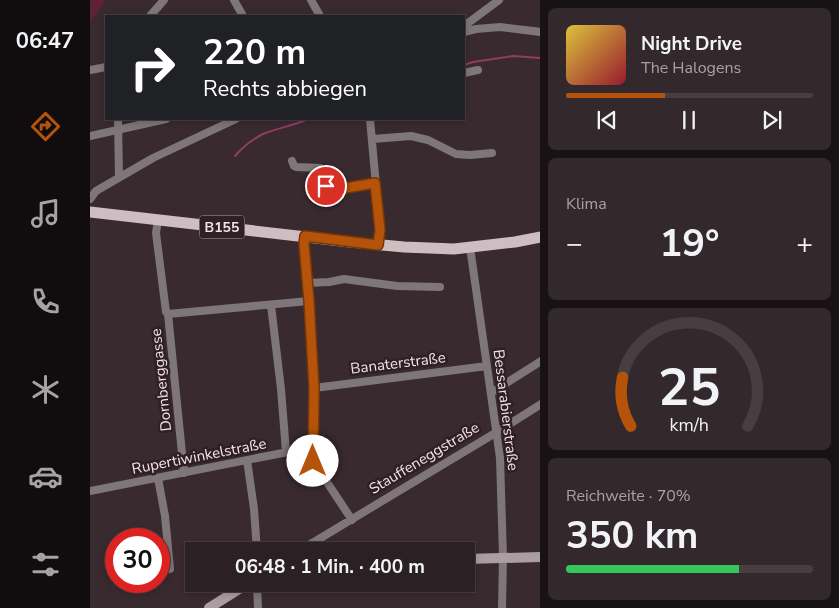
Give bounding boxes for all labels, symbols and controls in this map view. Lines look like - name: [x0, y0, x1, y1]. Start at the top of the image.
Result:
- text: 06:47: [16, 26, 74, 56]
- text: 220 m: [203, 29, 306, 76]
- text: Night Drive: [641, 31, 742, 57]
- icon: right: [120, 35, 185, 100]
- text: The Halogens: [641, 57, 741, 79]
- text: Rechts abbiegen: [203, 74, 367, 104]
- icon: previous: [593, 106, 621, 134]
- icon: pause: [675, 106, 703, 134]
- icon: next: [758, 106, 786, 134]
- icon: directions: [28, 109, 63, 144]
- pin: [305, 165, 347, 207]
- icon: arrive: [312, 172, 340, 200]
- text: Klima: [566, 193, 607, 215]
- icon: music: [28, 196, 63, 231]
- road number: B155: [200, 216, 244, 238]
- text: 19°: [659, 218, 720, 269]
- text: −: [566, 225, 583, 263]
- text: +: [796, 225, 813, 263]
- icon: phone: [28, 284, 63, 319]
- street label: Dornberggasse: [146, 328, 176, 432]
- street label: Banaterstraße: [349, 347, 447, 379]
- street label: Bessarabierstraße: [489, 348, 523, 472]
- text: 25: [658, 352, 721, 423]
- icon: climate: [28, 372, 63, 407]
- text: km/h: [670, 413, 709, 437]
- street label: Stauffeneggstraße: [365, 417, 483, 499]
- street label: Rupertiwinkelstraße: [130, 433, 268, 479]
- position arrow: [286, 434, 338, 486]
- icon: car: [28, 459, 63, 494]
- text: Reichweite · 70%: [566, 485, 691, 507]
- text: 350 km: [566, 510, 698, 561]
- speed limit sign: 30: [105, 528, 170, 593]
- icon: filters: [28, 547, 63, 582]
- text: 06:48 · 1 Min. · 400 m: [235, 554, 425, 580]

